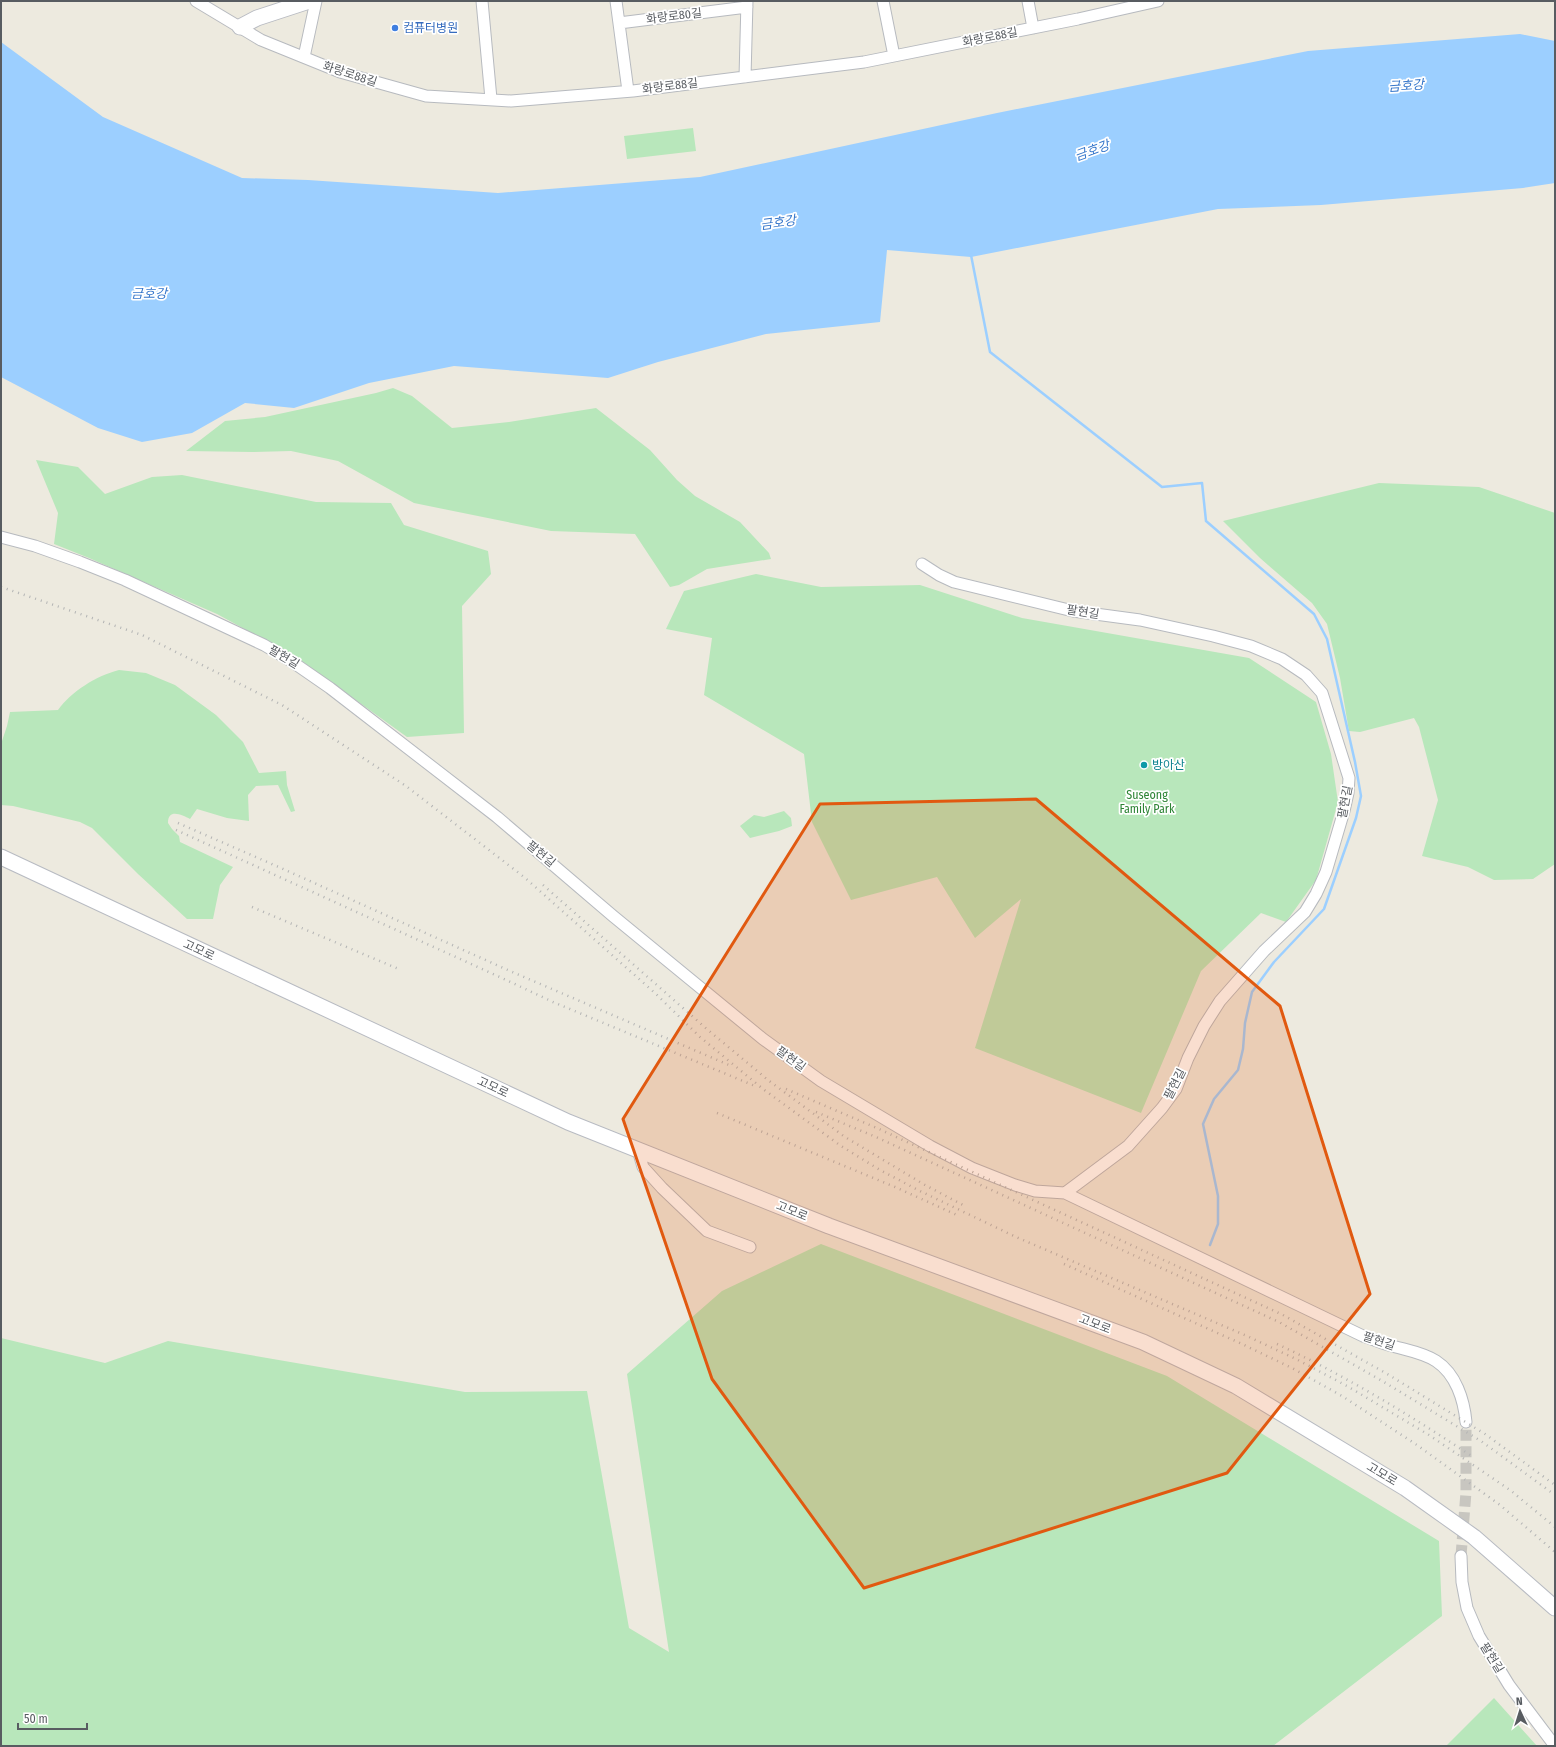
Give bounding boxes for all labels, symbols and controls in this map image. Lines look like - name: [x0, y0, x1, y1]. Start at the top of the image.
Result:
- street label: 화랑로80길: [645, 6, 703, 26]
- place label: 컴퓨터병원: [403, 21, 458, 35]
- marker: 컴퓨터병원: [390, 23, 400, 33]
- street label: 화랑로88길: [961, 25, 1019, 49]
- street label: 화랑로88길: [321, 59, 379, 89]
- street label: 화랑로88길: [641, 76, 699, 96]
- water label: 금호강: [1388, 77, 1426, 94]
- water label: 금호강: [1073, 137, 1114, 164]
- water label: 금호강: [759, 212, 799, 232]
- water label: 금호강: [131, 286, 169, 301]
- street label: 팔현길: [1066, 602, 1100, 622]
- street label: 팔현길: [266, 642, 302, 672]
- place label: 방아산: [1152, 758, 1185, 772]
- marker: 방아산: [1139, 760, 1149, 770]
- street label: 팔현길: [1335, 784, 1355, 820]
- park label: Suseong Family Park: [1119, 788, 1175, 816]
- street label: 팔현길: [524, 838, 558, 870]
- street label: 고모로: [181, 937, 217, 963]
- street label: 팔현길: [773, 1044, 809, 1074]
- street label: 팔현길: [1161, 1066, 1189, 1102]
- street label: 고모로: [475, 1074, 511, 1100]
- street label: 고모로: [774, 1198, 810, 1224]
- street label: 고모로: [1077, 1312, 1113, 1336]
- street label: 팔현길: [1361, 1329, 1397, 1353]
- street label: 고모로: [1364, 1459, 1400, 1489]
- street label: 팔현길: [1477, 1640, 1507, 1676]
- north arrow: [1500, 1691, 1540, 1731]
- text: N: [1516, 1695, 1523, 1708]
- scale bar: [18, 1705, 87, 1731]
- text: 50 m: [24, 1712, 48, 1726]

